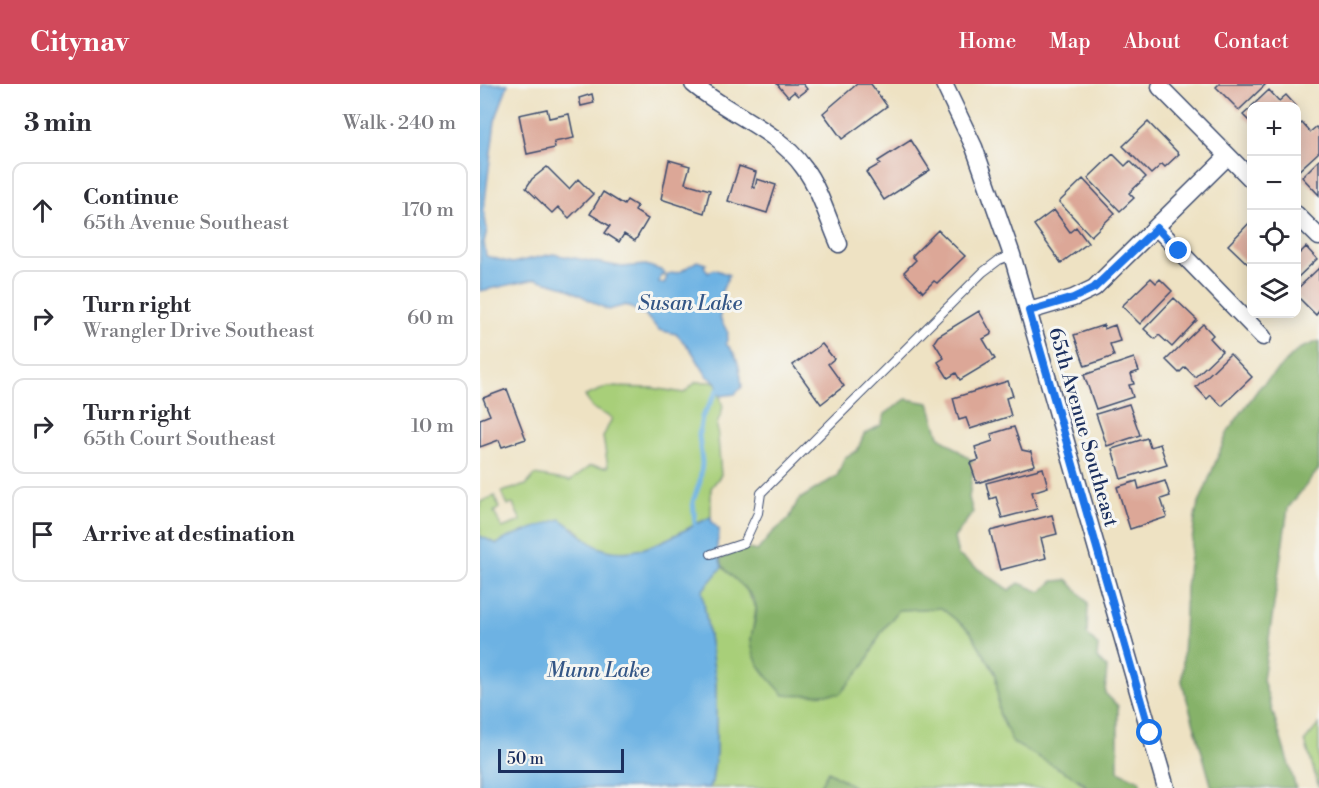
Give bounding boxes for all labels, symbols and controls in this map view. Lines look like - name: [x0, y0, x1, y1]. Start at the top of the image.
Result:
- text: Citynav: [30, 25, 129, 60]
- text: Home: [959, 29, 1016, 55]
- text: Map: [1049, 29, 1091, 55]
- text: About: [1124, 29, 1181, 55]
- text: Contact: [1214, 29, 1289, 55]
- map controls: [1247, 102, 1301, 318]
- button: +: [1247, 102, 1301, 156]
- text: 3 min: [24, 107, 92, 139]
- text: Walk · 240 m: [343, 111, 456, 136]
- button: −: [1247, 156, 1301, 210]
- text: Continue: [83, 184, 179, 211]
- icon: ahead: [26, 194, 59, 227]
- text: 170 m: [402, 198, 454, 223]
- button: locate: [1247, 210, 1301, 264]
- text: 65th Avenue Southeast: [83, 211, 289, 236]
- route end: [1165, 237, 1191, 263]
- button: layers: [1247, 264, 1301, 318]
- water label: Susan Lake: [638, 291, 742, 317]
- text: Turn right: [83, 292, 191, 319]
- icon: right: [26, 302, 59, 335]
- text: 60 m: [407, 306, 454, 331]
- text: Wrangler Drive Southeast: [83, 319, 315, 344]
- street label: 65th Avenue Southeast: [1042, 325, 1123, 530]
- text: Turn right: [83, 400, 191, 427]
- icon: right: [26, 410, 59, 443]
- text: 10 m: [411, 414, 454, 439]
- text: 65th Court Southeast: [83, 427, 276, 452]
- icon: arrive: [26, 518, 59, 551]
- text: Arrive at destination: [83, 521, 295, 548]
- water label: Munn Lake: [546, 658, 650, 684]
- route start: [1136, 719, 1162, 745]
- scale bar: [498, 746, 624, 774]
- text: 50 m: [507, 749, 544, 769]

